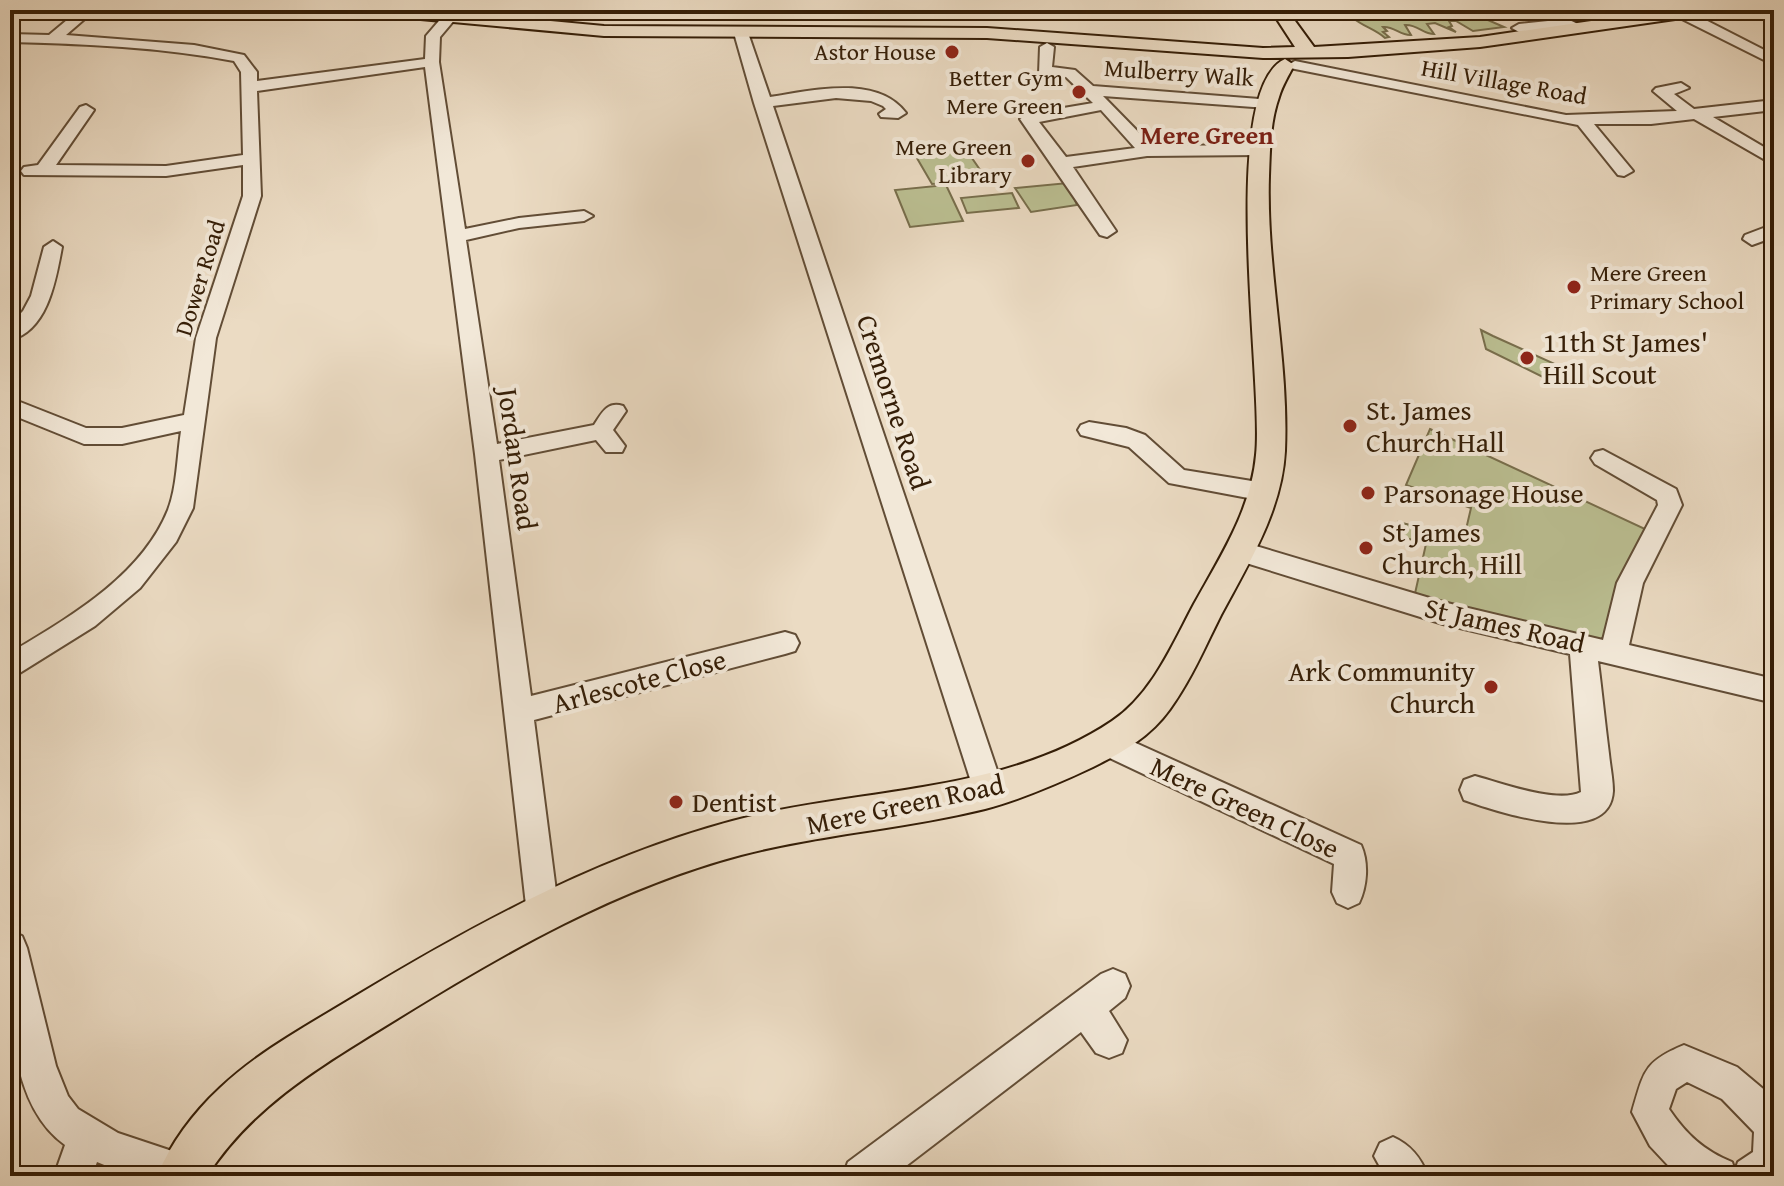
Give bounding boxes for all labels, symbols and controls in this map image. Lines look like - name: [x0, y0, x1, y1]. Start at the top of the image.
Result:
- place label: Astor House: [814, 34, 936, 69]
- marker: Astor House: [943, 43, 961, 61]
- street label: Mulberry Walk: [1103, 50, 1256, 95]
- street label: Hill Village Road: [1419, 50, 1590, 113]
- place label: Better Gym Mere Green: [946, 60, 1064, 123]
- marker: Better Gym Mere Green: [1070, 83, 1088, 101]
- district label: Mere Green: [1140, 115, 1274, 154]
- place label: Mere Green Library: [895, 129, 1013, 192]
- marker: Mere Green Library: [1019, 152, 1037, 170]
- street label: Dower Road: [165, 215, 234, 340]
- place label: Mere Green Primary School: [1590, 255, 1745, 318]
- marker: Mere Green Primary School: [1565, 278, 1583, 296]
- street label: Cremorne Road: [847, 309, 942, 495]
- place label: 11th St James' Hill Scout: [1543, 321, 1708, 394]
- marker: 11th St James' Hill Scout: [1518, 349, 1536, 367]
- street label: Jordan Road: [488, 382, 549, 533]
- place label: St. James Church Hall: [1366, 389, 1505, 462]
- marker: St. James Church Hall: [1341, 417, 1359, 435]
- place label: Parsonage House: [1384, 472, 1584, 513]
- marker: Parsonage House: [1359, 484, 1377, 502]
- place label: St James Church, Hill: [1382, 511, 1522, 584]
- marker: St James Church, Hill: [1357, 539, 1375, 557]
- street label: St James Road: [1421, 586, 1590, 663]
- street label: Arlescote Close: [548, 638, 730, 723]
- place label: Ark Community Church: [1288, 650, 1475, 723]
- marker: Ark Community Church: [1482, 678, 1500, 696]
- street label: Mere Green Close: [1144, 745, 1346, 868]
- street label: Mere Green Road: [802, 763, 1007, 844]
- place label: Dentist: [692, 781, 777, 822]
- marker: Dentist: [667, 793, 685, 811]

